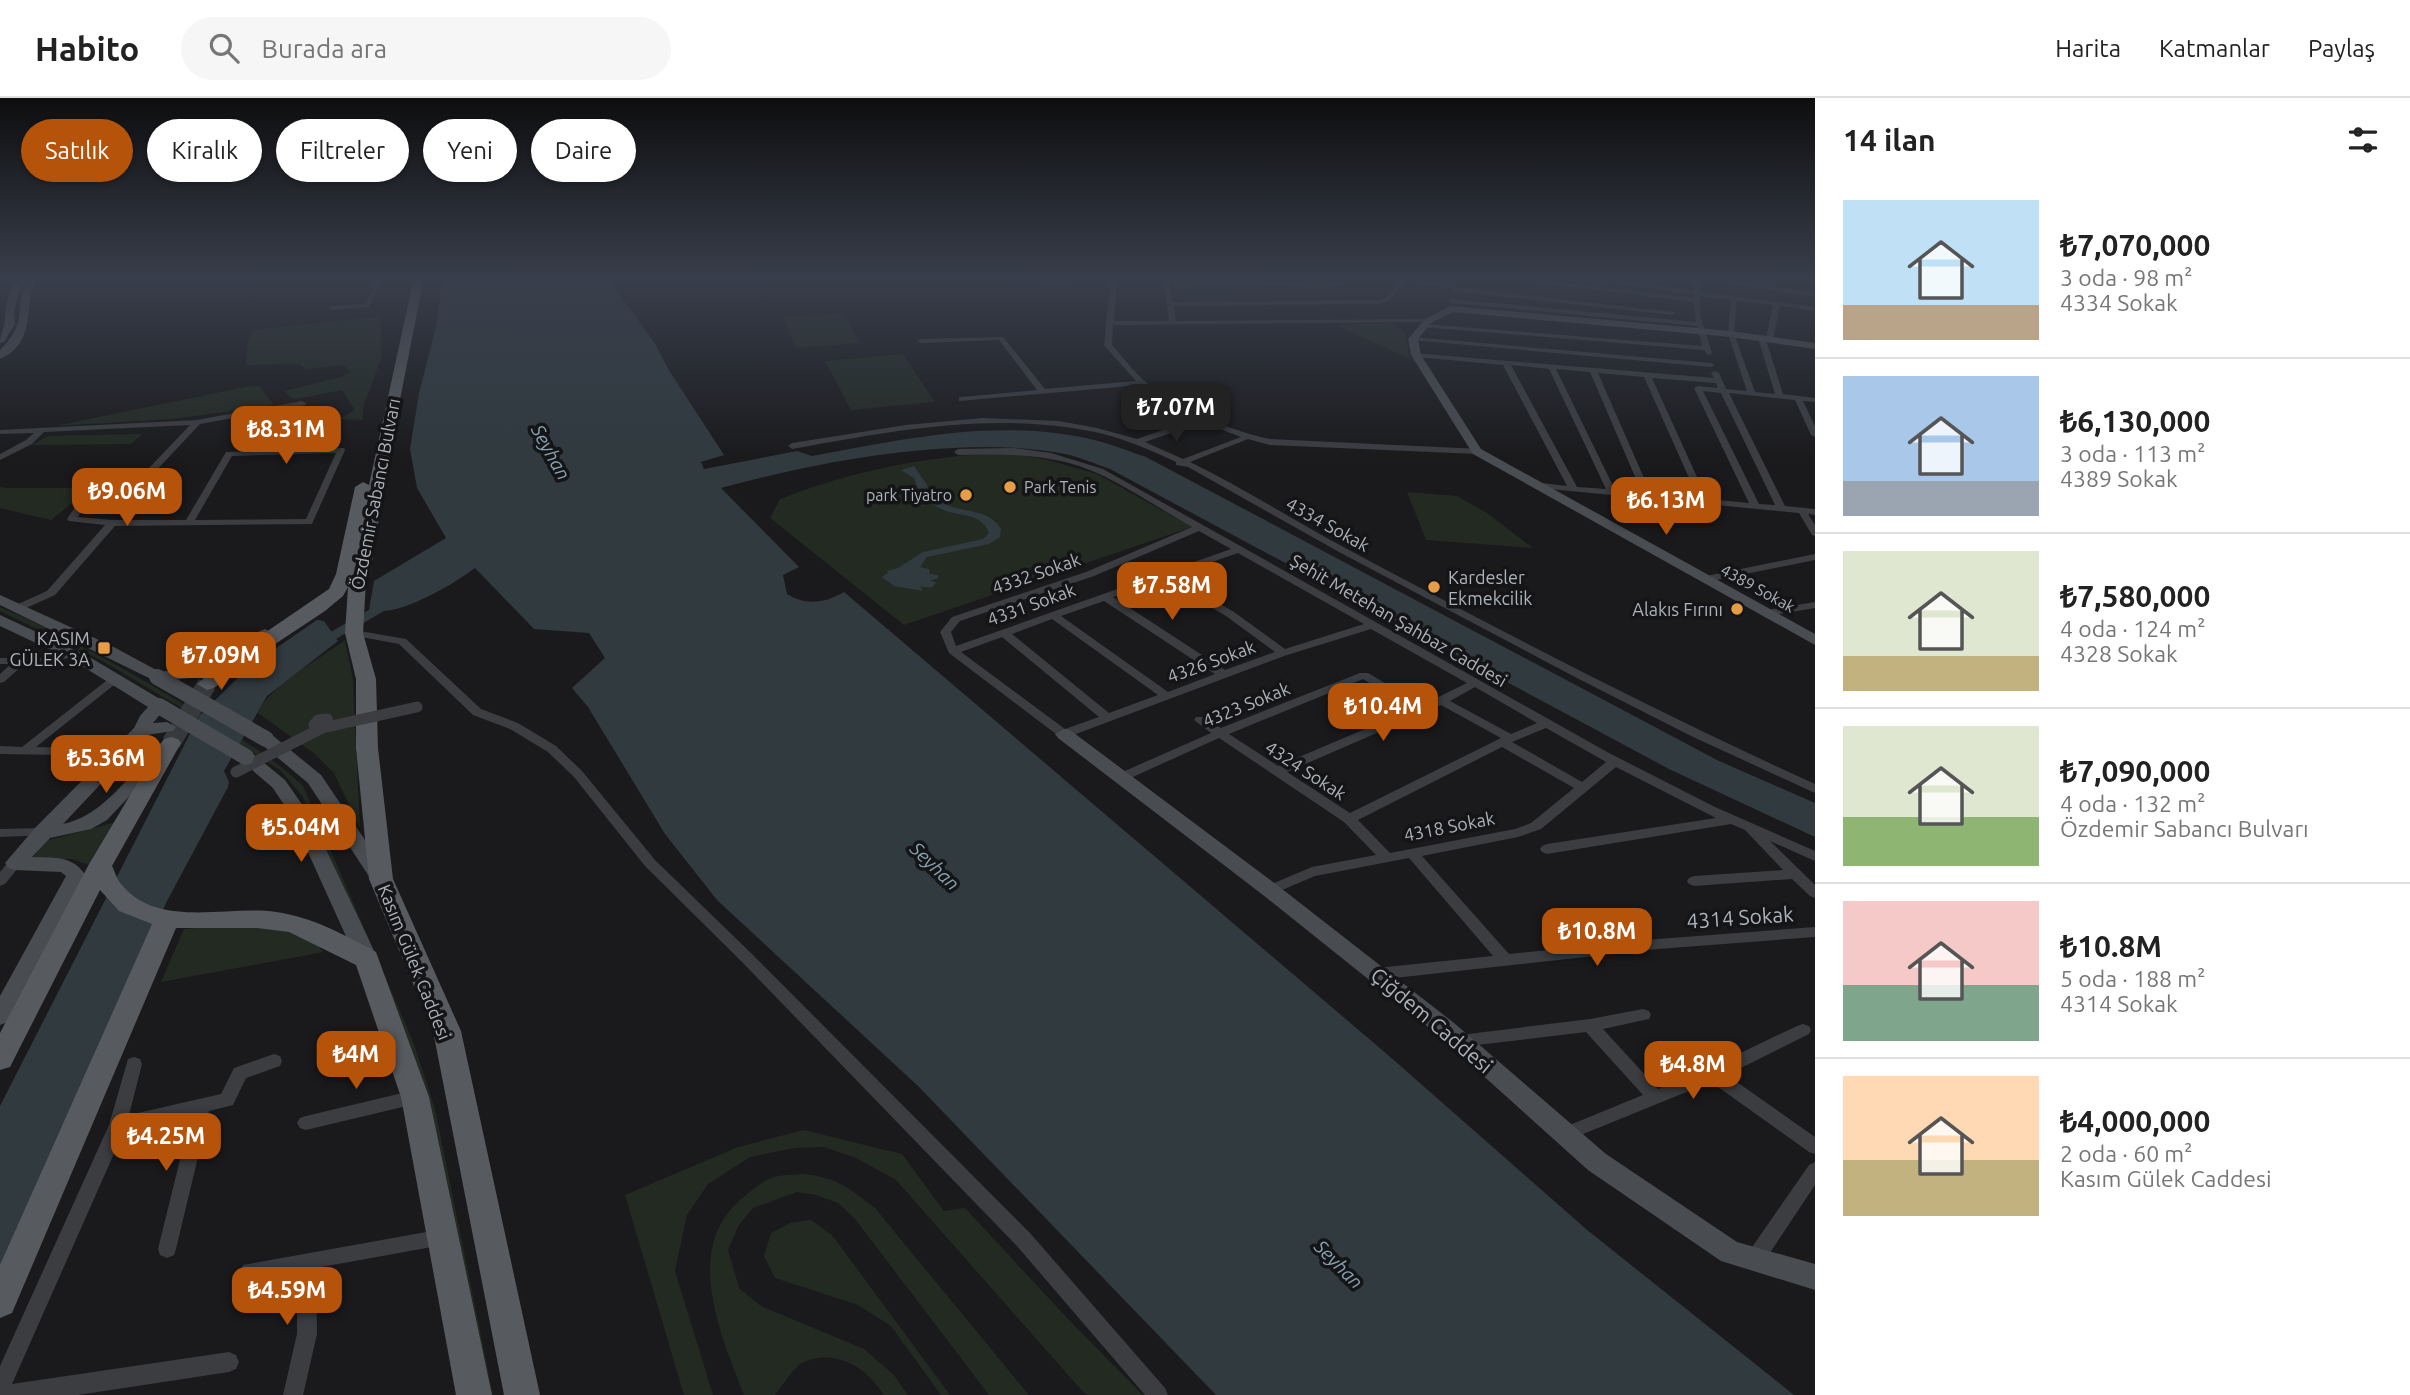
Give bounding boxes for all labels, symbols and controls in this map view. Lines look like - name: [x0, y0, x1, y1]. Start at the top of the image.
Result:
- search box: [181, 17, 671, 80]
- icon: search: [205, 29, 243, 67]
- text: Habito: [35, 30, 139, 67]
- text: Burada ara: [261, 34, 387, 63]
- text: Harita: [2055, 35, 2121, 62]
- text: Katmanlar: [2159, 35, 2270, 62]
- text: Paylaş: [2308, 35, 2375, 62]
- chip: Satılık: [21, 119, 133, 182]
- chip: Kiralık: [147, 119, 262, 182]
- chip: Filtreler: [276, 119, 409, 182]
- chip: Yeni: [423, 119, 517, 182]
- chip: Daire: [531, 119, 636, 182]
- icon: filters: [2344, 121, 2382, 159]
- text: 14 ilan: [1843, 123, 1936, 157]
- icon: home: [1899, 228, 1983, 312]
- text: ₺7,070,000: [2060, 228, 2210, 262]
- text: 3 oda · 98 m²: [2060, 265, 2192, 290]
- text: 4334 Sokak: [2060, 290, 2178, 315]
- pin: ₺7.07M: [1119, 384, 1233, 444]
- text: ₺7.07M: [1137, 394, 1215, 419]
- street label: Özdemir Sabancı Bulvarı: [347, 397, 403, 591]
- icon: home: [1899, 404, 1983, 488]
- text: ₺6,130,000: [2060, 404, 2210, 438]
- pin: ₺8.31M: [229, 406, 343, 466]
- text: ₺8.31M: [247, 416, 325, 441]
- water label: Seyhan: [526, 420, 575, 483]
- text: 3 oda · 113 m²: [2060, 441, 2205, 466]
- text: 4389 Sokak: [2060, 466, 2178, 491]
- pin: ₺9.06M: [70, 468, 184, 528]
- text: ₺9.06M: [88, 478, 166, 503]
- place label: Park Tenis: [1024, 478, 1096, 496]
- pin: ₺6.13M: [1609, 478, 1723, 537]
- marker: Park Tenis: [1002, 479, 1018, 495]
- place label: park Tiyatro: [866, 486, 952, 504]
- marker: park Tiyatro: [958, 487, 974, 503]
- text: ₺6.13M: [1627, 487, 1705, 512]
- street label: 4334 Sokak: [1283, 493, 1373, 555]
- street label: 4332 Sokak: [989, 549, 1083, 597]
- street label: Şehit Metehan Şahbaz Caddesi: [1287, 550, 1511, 690]
- street label: 4389 Sokak: [1718, 560, 1798, 616]
- pin: ₺7.58M: [1115, 562, 1229, 622]
- place label: Kardesler Ekmekcilik: [1448, 567, 1532, 608]
- text: ₺7.58M: [1133, 572, 1211, 597]
- street label: 4331 Sokak: [984, 579, 1078, 629]
- marker: Kardesler Ekmekcilik: [1426, 579, 1442, 595]
- icon: home: [1899, 579, 1983, 663]
- text: ₺7,580,000: [2060, 579, 2210, 613]
- place label: Alakıs Fırını: [1632, 599, 1723, 619]
- marker: Alakıs Fırını: [1729, 601, 1745, 617]
- text: 4 oda · 124 m²: [2060, 616, 2205, 641]
- place label: KASIM GÜLEK 3A: [10, 628, 90, 669]
- pin: ₺7.09M: [164, 632, 278, 692]
- street label: 4326 Sokak: [1164, 636, 1258, 686]
- marker: KASIM GÜLEK 3A: [96, 640, 112, 656]
- text: 4328 Sokak: [2060, 641, 2178, 666]
- text: ₺7.09M: [182, 642, 260, 667]
- street label: 4323 Sokak: [1200, 677, 1292, 731]
- pin: ₺10.4M: [1326, 684, 1440, 743]
- text: ₺10.4M: [1344, 693, 1422, 718]
- pin: ₺5.36M: [49, 736, 163, 795]
- street label: 4324 Sokak: [1262, 737, 1350, 803]
- text: ₺5.36M: [67, 745, 145, 770]
- icon: home: [1899, 754, 1983, 838]
- text: ₺7,090,000: [2060, 754, 2210, 788]
- text: 4 oda · 132 m²: [2060, 791, 2205, 816]
- pin: ₺5.04M: [244, 804, 358, 864]
- street label: 4318 Sokak: [1402, 807, 1496, 845]
- text: ₺5.04M: [262, 814, 340, 839]
- text: Özdemir Sabancı Bulvarı: [2060, 816, 2309, 841]
- water label: Seyhan: [905, 837, 964, 895]
- street label: Kasım Gülek Caddesi: [375, 881, 455, 1043]
- street label: 4314 Sokak: [1686, 901, 1795, 933]
- pin: ₺10.8M: [1540, 908, 1654, 968]
- text: ₺10.8M: [1558, 918, 1636, 943]
- icon: home: [1899, 929, 1983, 1013]
- text: ₺10.8M: [2060, 929, 2162, 963]
- street label: Çiğdem Caddesi: [1366, 962, 1498, 1078]
- text: 5 oda · 188 m²: [2060, 966, 2205, 991]
- text: 4314 Sokak: [2060, 991, 2178, 1016]
- pin: ₺4M: [322, 1032, 390, 1091]
- text: ₺4M: [333, 1041, 379, 1066]
- pin: ₺4.8M: [1644, 1042, 1742, 1101]
- text: ₺4.8M: [1660, 1051, 1726, 1076]
- icon: home: [1899, 1104, 1983, 1188]
- text: ₺4,000,000: [2060, 1104, 2210, 1138]
- pin: ₺4.25M: [109, 1114, 223, 1173]
- text: ₺4.25M: [127, 1123, 205, 1148]
- text: 2 oda · 60 m²: [2060, 1141, 2192, 1166]
- text: Kasım Gülek Caddesi: [2060, 1166, 2272, 1191]
- water label: Seyhan: [1309, 1234, 1368, 1293]
- pin: ₺4.59M: [230, 1268, 344, 1327]
- text: ₺4.59M: [248, 1277, 326, 1302]

